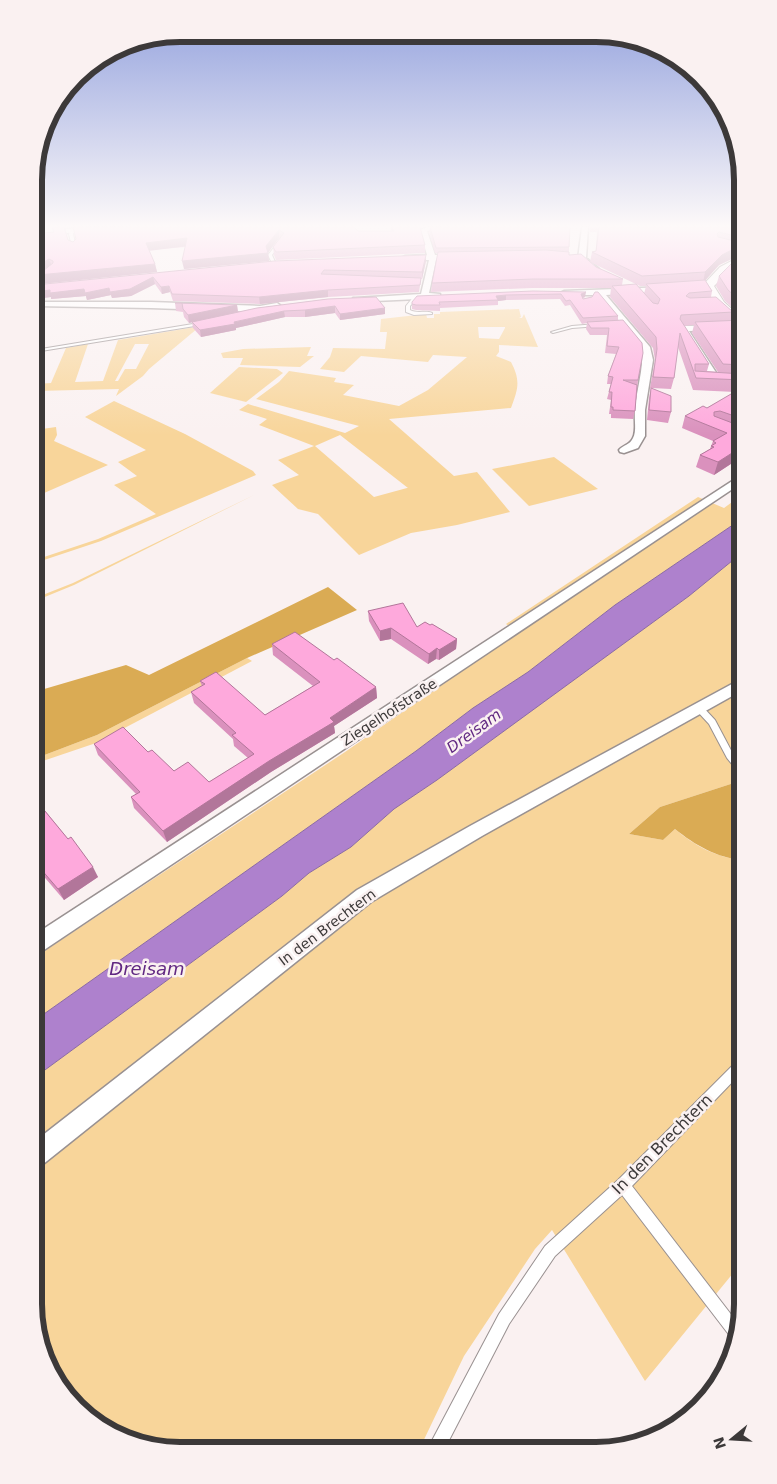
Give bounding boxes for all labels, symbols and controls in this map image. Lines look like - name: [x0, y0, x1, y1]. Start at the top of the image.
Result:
- street label: Ziegelhofstraße: [338, 675, 440, 749]
- water label: Dreisam: [443, 705, 505, 757]
- street label: In den Brechtern: [275, 885, 379, 969]
- water label: Dreisam: [109, 958, 185, 979]
- street label: In den Brechtern: [608, 1090, 716, 1198]
- north arrow: [707, 1414, 757, 1464]
- text: N: [710, 1435, 729, 1451]

